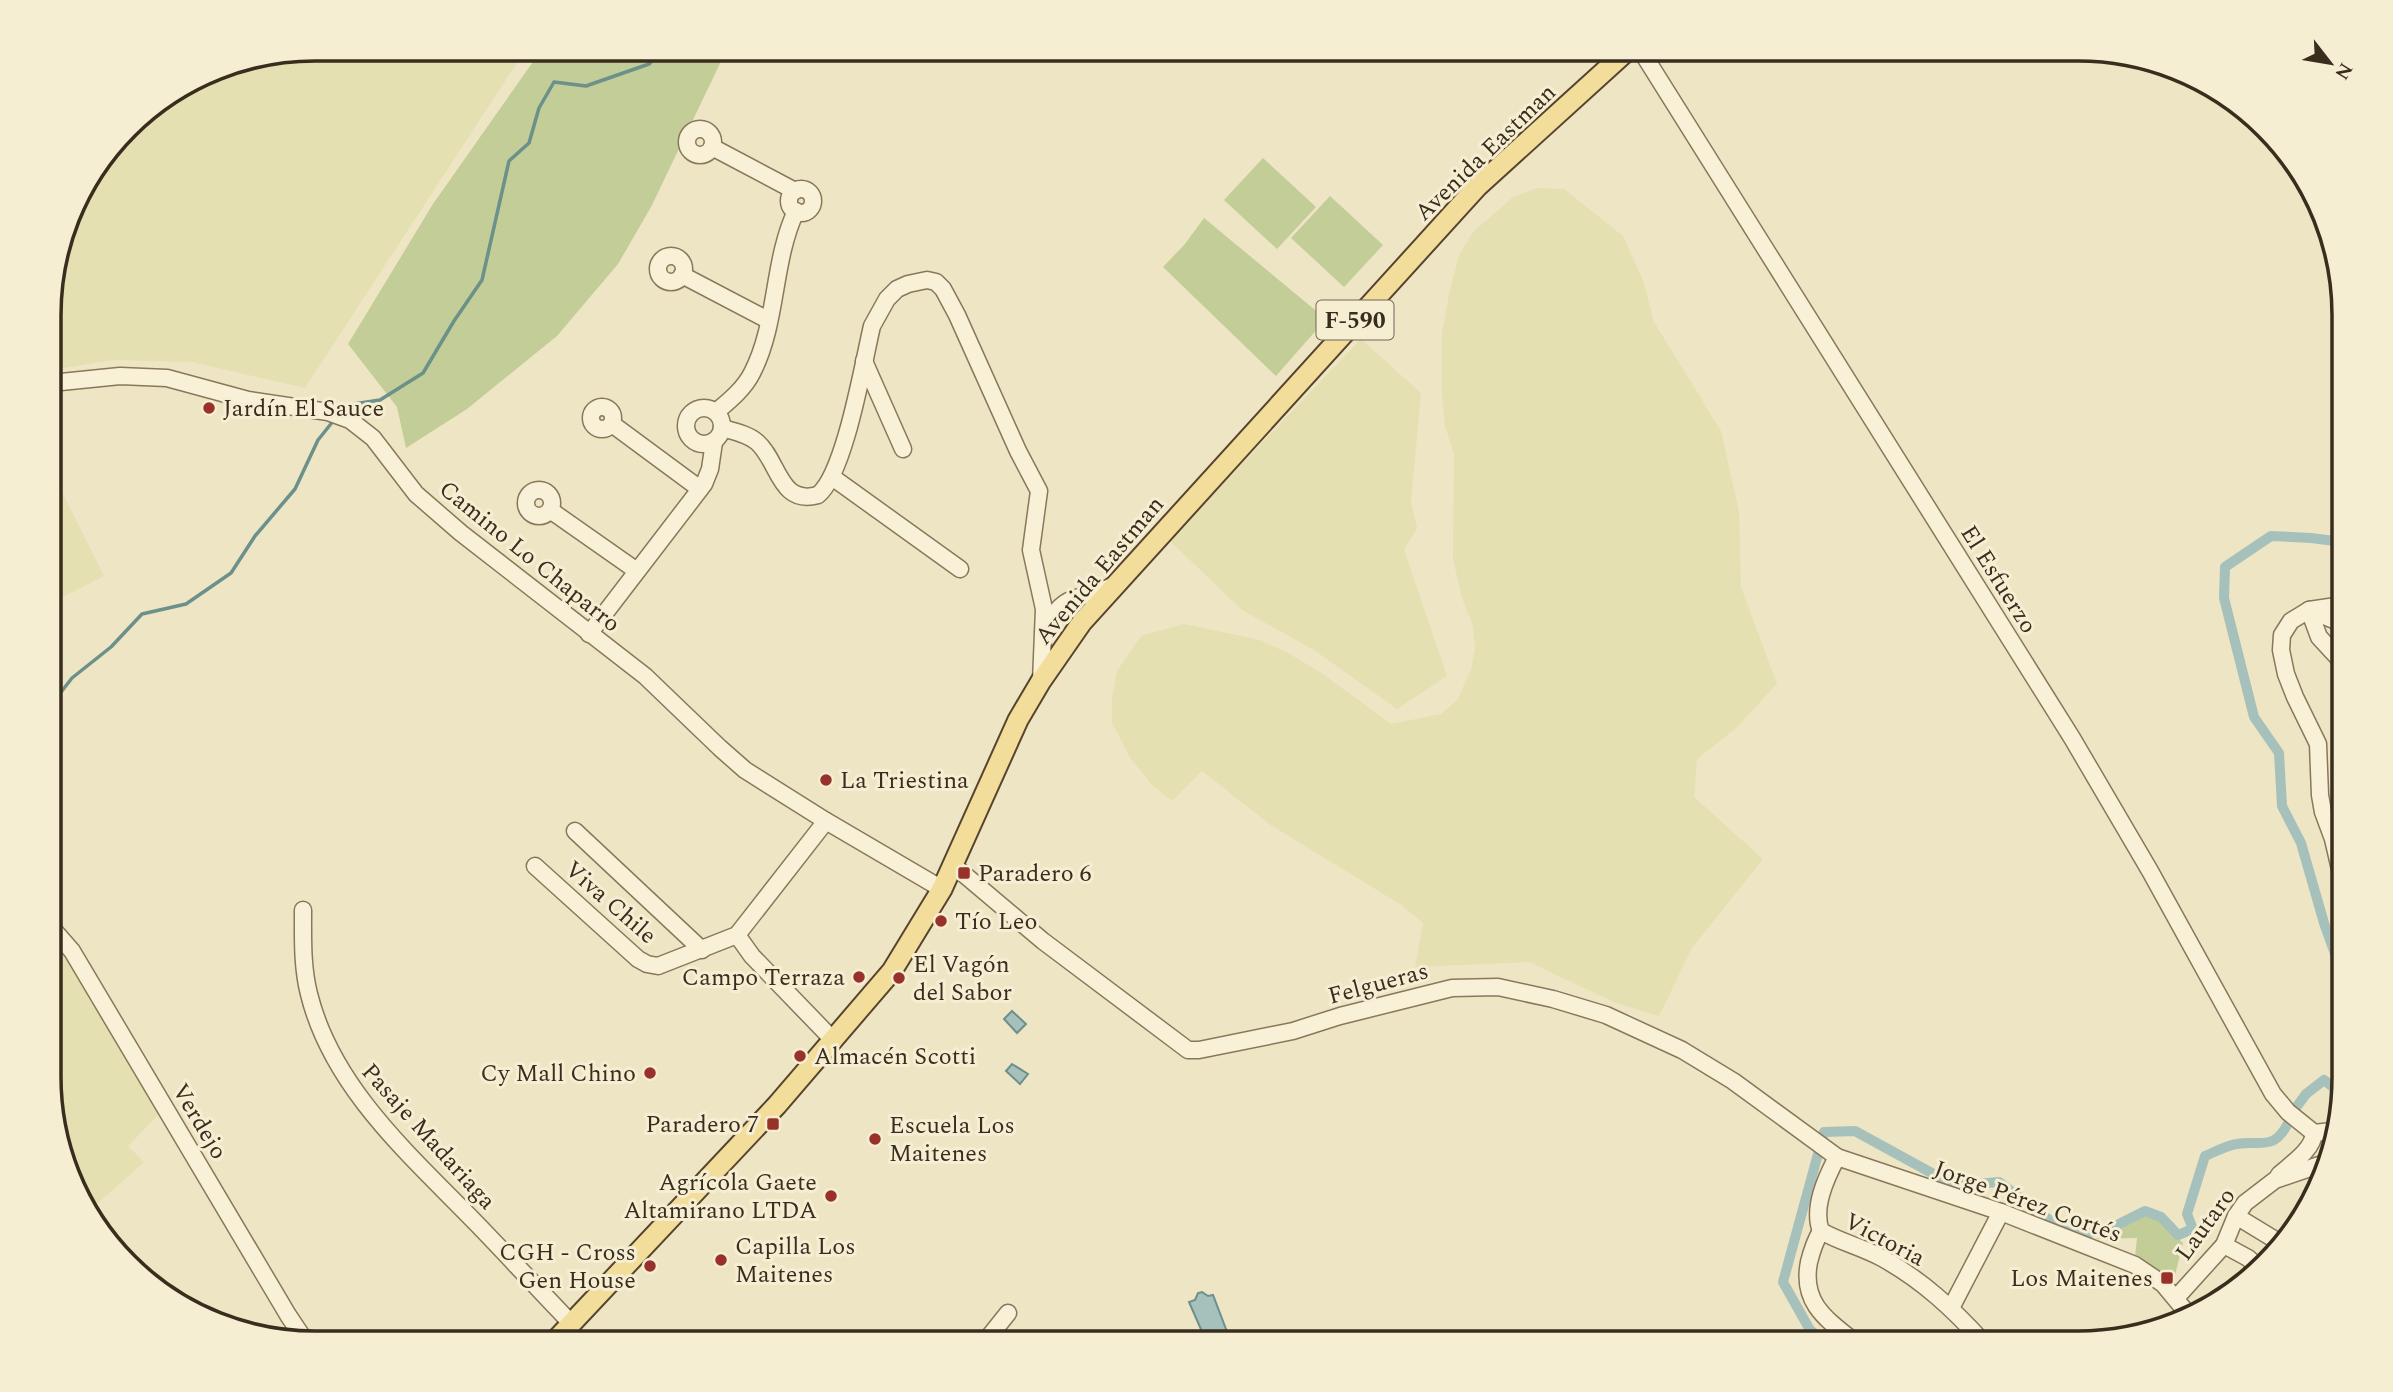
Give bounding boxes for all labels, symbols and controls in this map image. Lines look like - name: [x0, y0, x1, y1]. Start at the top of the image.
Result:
- north arrow: [2295, 28, 2365, 98]
- text: N: [2327, 57, 2360, 85]
- street label: Avenida Eastman: [1407, 75, 1565, 230]
- road number: F-590: [1316, 300, 1394, 340]
- place label: Jardín El Sauce: [223, 391, 384, 427]
- marker: Jardín El Sauce: [201, 400, 217, 416]
- street label: Camino Lo Chaparro: [431, 472, 628, 641]
- street label: Avenida Eastman: [1026, 488, 1173, 653]
- street label: El Esfuerzo: [1951, 518, 2046, 641]
- place label: La Triestina: [840, 763, 969, 799]
- marker: La Triestina: [818, 772, 834, 788]
- street label: Viva Chile: [556, 852, 664, 953]
- place label: Paradero 6: [978, 856, 1092, 892]
- marker: Paradero 6: [956, 865, 972, 881]
- place label: Tío Leo: [955, 904, 1037, 940]
- marker: Tío Leo: [933, 913, 949, 929]
- place label: El Vagón del Sabor: [913, 947, 1012, 1011]
- street label: Felgueras: [1324, 953, 1433, 1015]
- place label: Campo Terraza: [682, 960, 845, 996]
- marker: Campo Terraza: [851, 969, 867, 985]
- marker: El Vagón del Sabor: [891, 970, 907, 986]
- place label: Almacén Scotti: [814, 1039, 976, 1075]
- marker: Almacén Scotti: [792, 1048, 808, 1064]
- street label: Pasaje Madariaga: [352, 1055, 504, 1218]
- place label: Cy Mall Chino: [481, 1056, 636, 1092]
- marker: Cy Mall Chino: [642, 1065, 658, 1081]
- street label: Verdejo: [162, 1077, 236, 1166]
- place label: Paradero 7: [645, 1107, 759, 1143]
- place label: Escuela Los Maitenes: [889, 1108, 1015, 1172]
- marker: Paradero 7: [765, 1116, 781, 1132]
- marker: Escuela Los Maitenes: [867, 1131, 883, 1147]
- street label: Jorge Pérez Cortés: [1929, 1151, 2127, 1253]
- place label: Agrícola Gaete Altamirano LTDA: [623, 1165, 817, 1229]
- street label: Lautaro: [2167, 1180, 2245, 1269]
- marker: Agrícola Gaete Altamirano LTDA: [823, 1188, 839, 1204]
- street label: Victoria: [1838, 1204, 1932, 1276]
- place label: Capilla Los Maitenes: [735, 1229, 856, 1293]
- place label: CGH - Cross Gen House: [499, 1235, 636, 1299]
- marker: Capilla Los Maitenes: [713, 1252, 729, 1268]
- marker: CGH - Cross Gen House: [642, 1258, 658, 1274]
- place label: Los Maitenes: [2010, 1261, 2153, 1297]
- marker: Los Maitenes: [2159, 1270, 2175, 1286]

